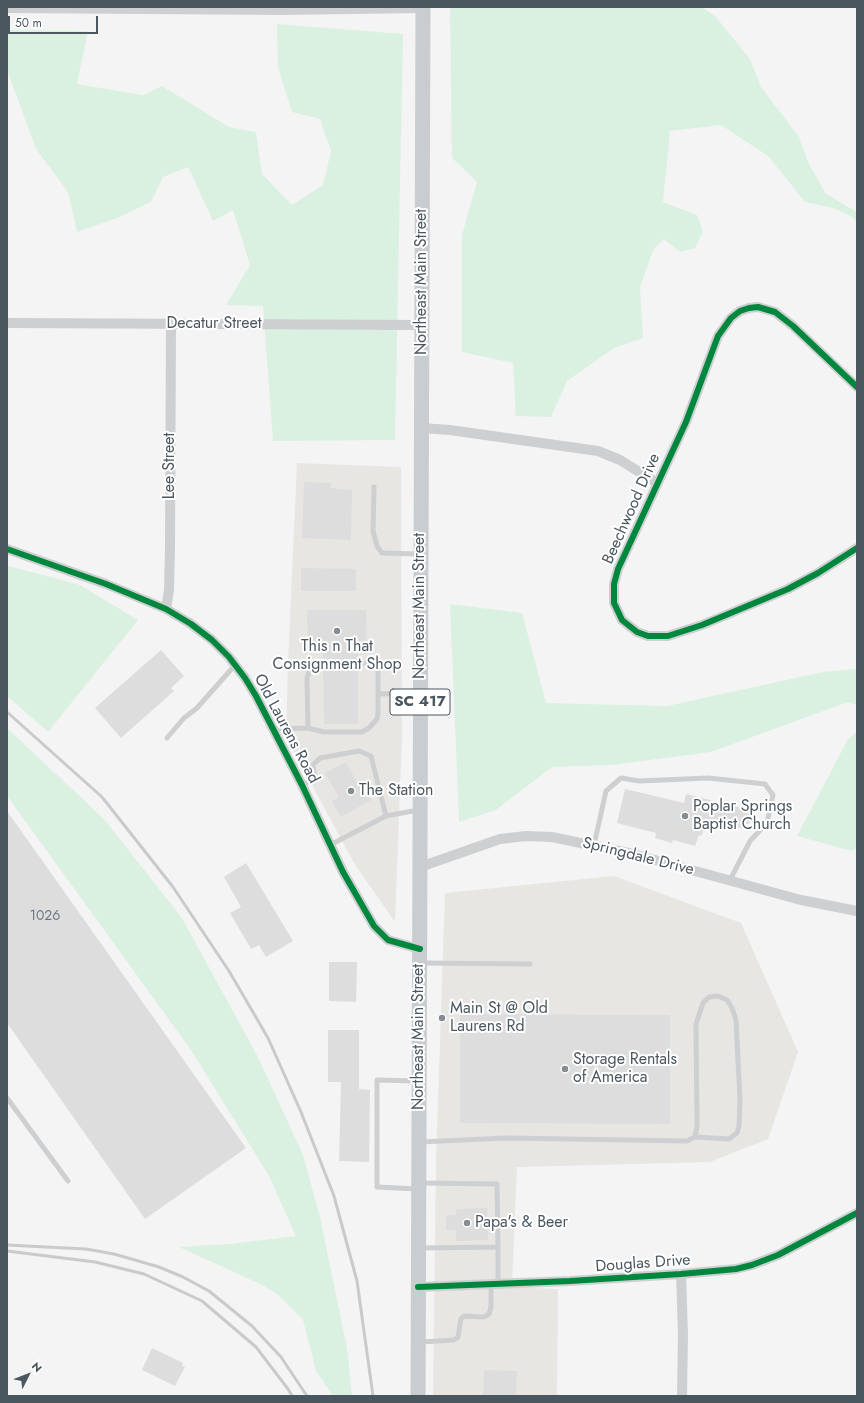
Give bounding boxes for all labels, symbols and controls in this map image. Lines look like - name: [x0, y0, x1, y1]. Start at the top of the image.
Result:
- scale bar: [10, 8, 100, 34]
- text: 50 m: [15, 14, 42, 32]
- street label: Northeast Main Street: [412, 209, 432, 355]
- street label: Decatur Street: [166, 314, 262, 334]
- street label: Lee Street: [160, 433, 180, 499]
- street label: Beechwood Drive: [599, 451, 665, 567]
- street label: Northeast Main Street: [410, 533, 430, 679]
- marker: This n That Consignment Shop: [332, 626, 342, 636]
- place label: This n That Consignment Shop: [272, 637, 402, 675]
- street label: Old Laurens Road: [249, 671, 323, 787]
- road number: SC 417: [390, 689, 450, 715]
- place label: The Station: [359, 781, 433, 801]
- marker: The Station: [346, 786, 356, 796]
- place label: Poplar Springs Baptist Church: [693, 797, 792, 835]
- marker: Poplar Springs Baptist Church: [680, 811, 690, 821]
- street label: Springdale Drive: [580, 834, 696, 880]
- house number: 1026: [30, 909, 60, 925]
- street label: Northeast Main Street: [409, 964, 429, 1110]
- place label: Main St @ Old Laurens Rd: [450, 999, 548, 1037]
- marker: Main St @ Old Laurens Rd: [437, 1013, 447, 1023]
- place label: Storage Rentals of America: [573, 1050, 677, 1088]
- marker: Storage Rentals of America: [560, 1064, 570, 1074]
- place label: Papa's & Beer: [475, 1213, 568, 1233]
- marker: Papa's & Beer: [462, 1218, 472, 1228]
- street label: Douglas Drive: [595, 1251, 691, 1277]
- north arrow: [8, 1355, 48, 1395]
- text: N: [28, 1358, 46, 1376]

